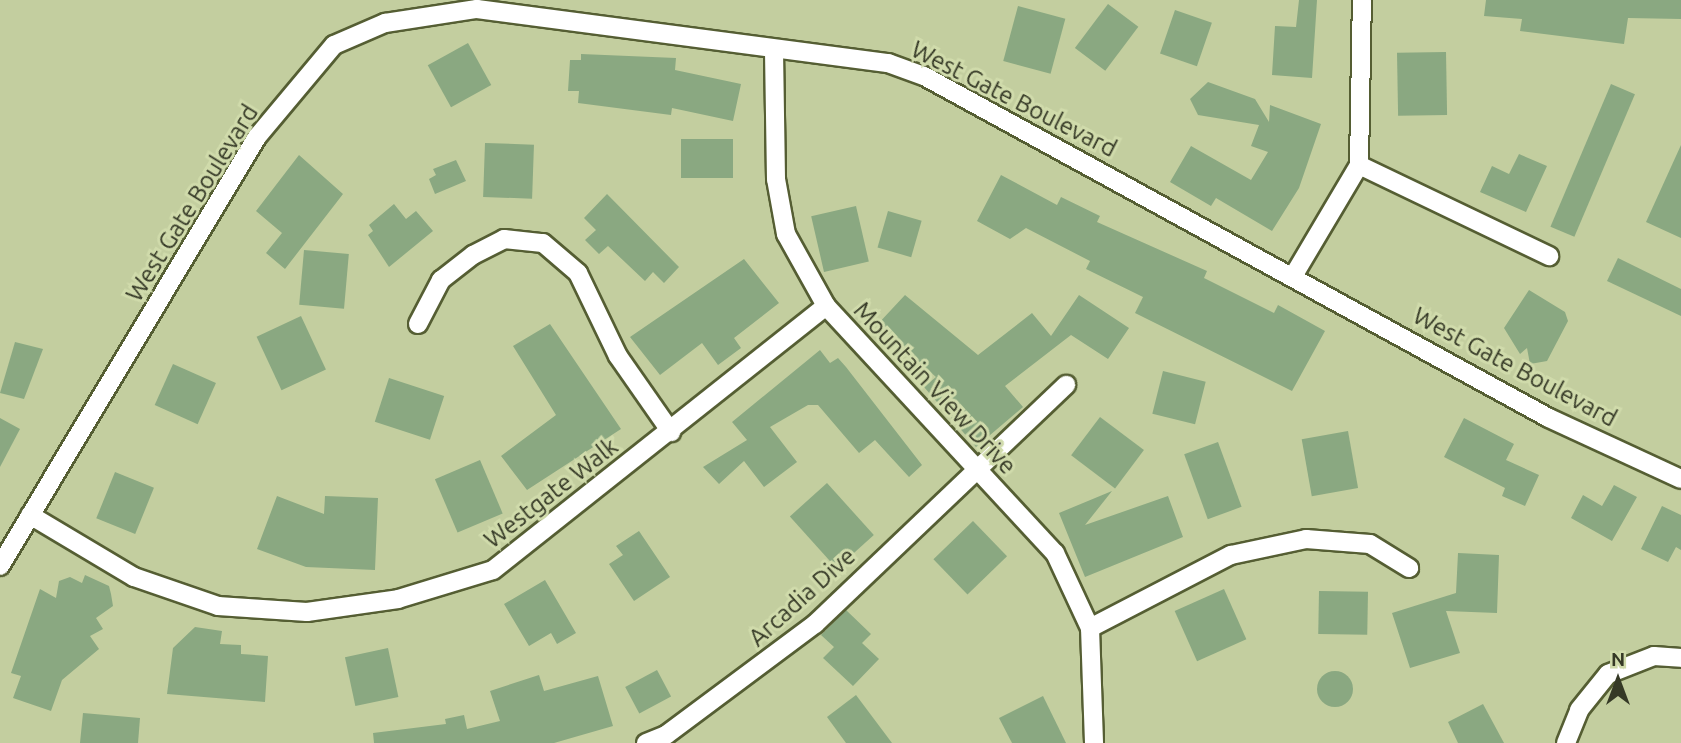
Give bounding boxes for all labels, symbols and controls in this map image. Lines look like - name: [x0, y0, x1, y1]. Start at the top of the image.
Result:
- street label: West Gate Boulevard: [907, 35, 1121, 163]
- street label: West Gate Boulevard: [120, 99, 264, 307]
- street label: Mountain View Drive: [848, 296, 1022, 480]
- street label: West Gate Boulevard: [1408, 301, 1622, 433]
- street label: Westgate Walk: [478, 432, 624, 554]
- street label: Arcadia Dive: [743, 542, 861, 652]
- north arrow: [1583, 645, 1653, 715]
- text: N: [1611, 648, 1625, 670]

